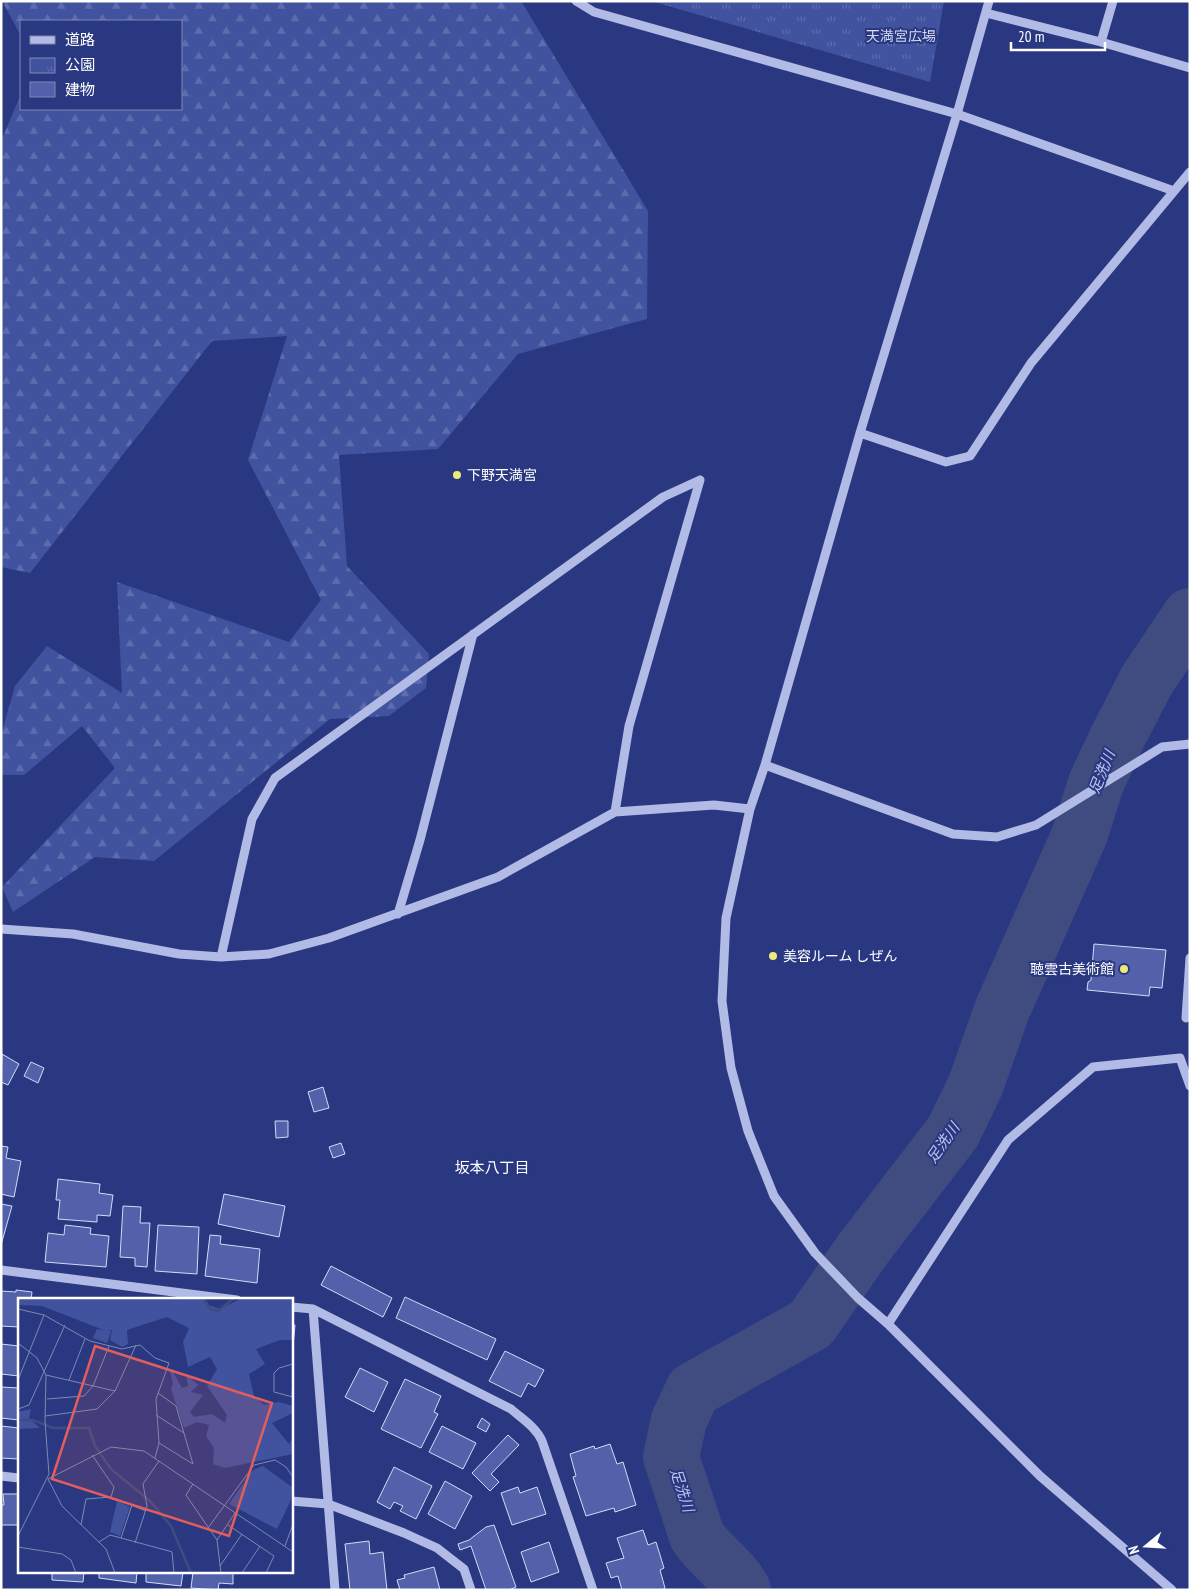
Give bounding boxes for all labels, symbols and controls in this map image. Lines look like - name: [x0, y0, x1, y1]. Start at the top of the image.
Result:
- legend: [20, 20, 182, 110]
- scale bar: [1011, 20, 1105, 52]
- park label: 天満宮広場: [866, 27, 936, 45]
- text: 20 m: [1018, 27, 1044, 46]
- text: 道路: [65, 30, 95, 49]
- text: 公園: [65, 55, 95, 74]
- text: 建物: [65, 80, 95, 99]
- place label: 下野天満宮: [467, 466, 537, 484]
- marker: 下野天満宮: [451, 469, 463, 481]
- water label: 足洗川: [1084, 746, 1120, 796]
- place label: 美容ルーム しぜん: [783, 947, 898, 965]
- marker: 美容ルーム しぜん: [767, 950, 779, 962]
- place label: 聴雲古美術館: [1030, 960, 1114, 978]
- marker: 聴雲古美術館: [1118, 963, 1130, 975]
- water label: 足洗川: [922, 1117, 964, 1167]
- district label: 坂本八丁目: [454, 1158, 530, 1177]
- inset map: [18, 1298, 292, 1574]
- water label: 足洗川: [666, 1466, 699, 1516]
- north arrow: [1121, 1521, 1171, 1571]
- text: N: [1124, 1544, 1143, 1556]

